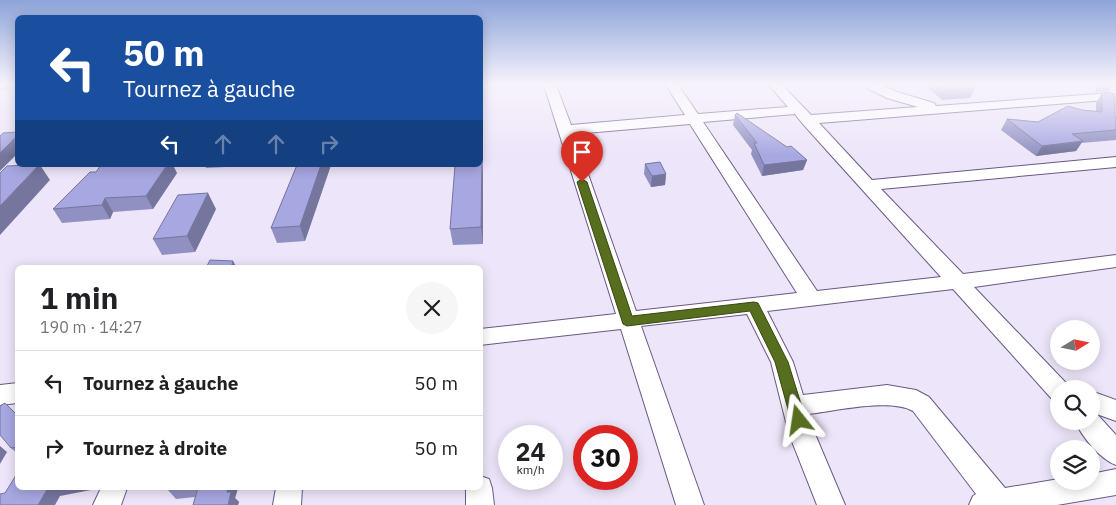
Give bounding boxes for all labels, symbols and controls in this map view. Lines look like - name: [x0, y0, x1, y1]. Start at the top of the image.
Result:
- text: 50 m: [123, 30, 205, 76]
- icon: left: [40, 35, 105, 100]
- text: Tournez à gauche: [123, 74, 295, 103]
- icon: left: [156, 130, 184, 158]
- icon: ahead: [209, 130, 237, 158]
- icon: ahead: [262, 130, 290, 158]
- icon: right: [315, 130, 343, 158]
- pin: [561, 131, 603, 182]
- icon: arrive: [568, 138, 596, 166]
- text: 1 min: [40, 278, 118, 317]
- button: close: [406, 282, 458, 334]
- text: 190 m · 14:27: [40, 317, 142, 337]
- north arrow: [1050, 320, 1100, 370]
- map controls: [1050, 320, 1100, 490]
- icon: left: [40, 369, 68, 397]
- text: Tournez à gauche: [83, 371, 239, 395]
- text: 50 m: [414, 371, 458, 395]
- button: search: [1050, 380, 1100, 430]
- position arrow: [772, 393, 824, 445]
- speed limit sign: 30: [573, 425, 638, 490]
- icon: right: [40, 434, 68, 462]
- text: 24: [515, 435, 546, 468]
- text: Tournez à droite: [83, 436, 227, 460]
- text: 50 m: [414, 436, 458, 460]
- button: layers: [1050, 440, 1100, 490]
- text: km/h: [516, 462, 545, 477]

